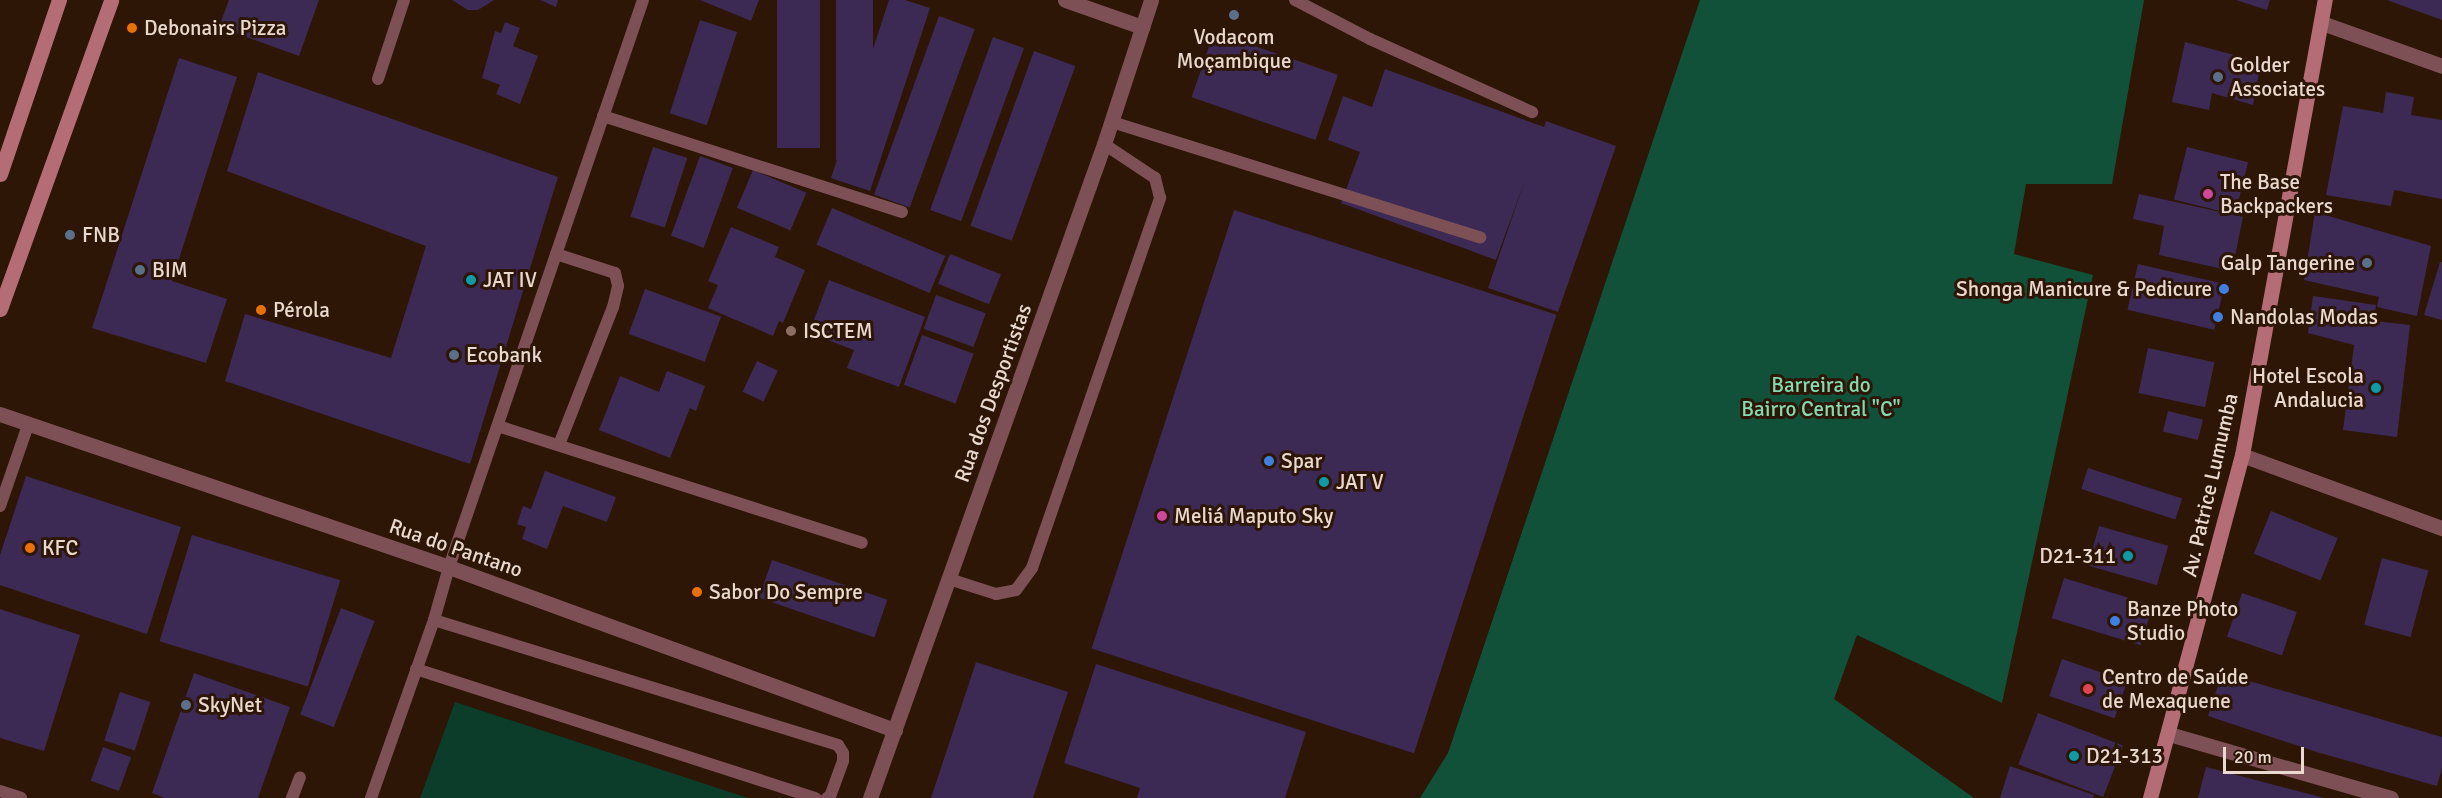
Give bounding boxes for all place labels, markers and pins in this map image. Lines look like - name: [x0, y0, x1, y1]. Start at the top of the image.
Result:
- marker: Vodacom Moçambique: [1227, 8, 1241, 22]
- place label: Debonairs Pizza: [144, 15, 286, 41]
- marker: Debonairs Pizza: [125, 21, 139, 35]
- place label: Vodacom Moçambique: [1177, 24, 1291, 74]
- place label: Golder Associates: [2230, 52, 2325, 102]
- marker: Golder Associates: [2211, 70, 2225, 84]
- place label: The Base Backpackers: [2220, 169, 2333, 219]
- marker: The Base Backpackers: [2201, 187, 2215, 201]
- place label: FNB: [82, 222, 120, 248]
- marker: FNB: [63, 228, 77, 242]
- place label: Galp Tangerine: [2221, 250, 2355, 276]
- marker: Galp Tangerine: [2360, 256, 2374, 270]
- place label: BIM: [152, 257, 188, 283]
- marker: BIM: [133, 263, 147, 277]
- place label: JAT IV: [483, 267, 537, 293]
- marker: JAT IV: [464, 273, 478, 287]
- place label: Shonga Manicure & Pedicure: [1956, 276, 2212, 302]
- marker: Shonga Manicure & Pedicure: [2217, 282, 2231, 296]
- place label: Pérola: [273, 297, 330, 323]
- marker: Pérola: [254, 303, 268, 317]
- place label: Nandolas Modas: [2230, 304, 2378, 330]
- marker: Nandolas Modas: [2211, 310, 2225, 324]
- place label: ISCTEM: [803, 318, 873, 344]
- marker: ISCTEM: [784, 324, 798, 338]
- place label: Ecobank: [466, 342, 542, 368]
- marker: Ecobank: [447, 348, 461, 362]
- place label: Hotel Escola Andalucia: [2252, 363, 2364, 413]
- marker: Hotel Escola Andalucia: [2369, 381, 2383, 395]
- place label: Spar: [1281, 448, 1322, 474]
- marker: Spar: [1262, 454, 1276, 468]
- place label: JAT V: [1336, 469, 1384, 495]
- marker: JAT V: [1317, 475, 1331, 489]
- place label: Meliá Maputo Sky: [1174, 503, 1333, 529]
- marker: Meliá Maputo Sky: [1155, 509, 1169, 523]
- place label: KFC: [42, 535, 78, 561]
- marker: KFC: [23, 541, 37, 555]
- place label: D21-311: [2039, 543, 2116, 569]
- marker: D21-311: [2121, 549, 2135, 563]
- place label: Sabor Do Sempre: [709, 579, 863, 605]
- marker: Sabor Do Sempre: [690, 585, 704, 599]
- place label: Banze Photo Studio: [2127, 596, 2238, 646]
- marker: Banze Photo Studio: [2108, 614, 2122, 628]
- place label: Centro de Saúde de Mexaquene: [2102, 664, 2248, 714]
- marker: Centro de Saúde de Mexaquene: [2079, 680, 2097, 698]
- place label: SkyNet: [198, 692, 262, 718]
- marker: SkyNet: [179, 698, 193, 712]
- place label: D21-313: [2086, 743, 2163, 769]
- marker: D21-313: [2067, 749, 2081, 763]

